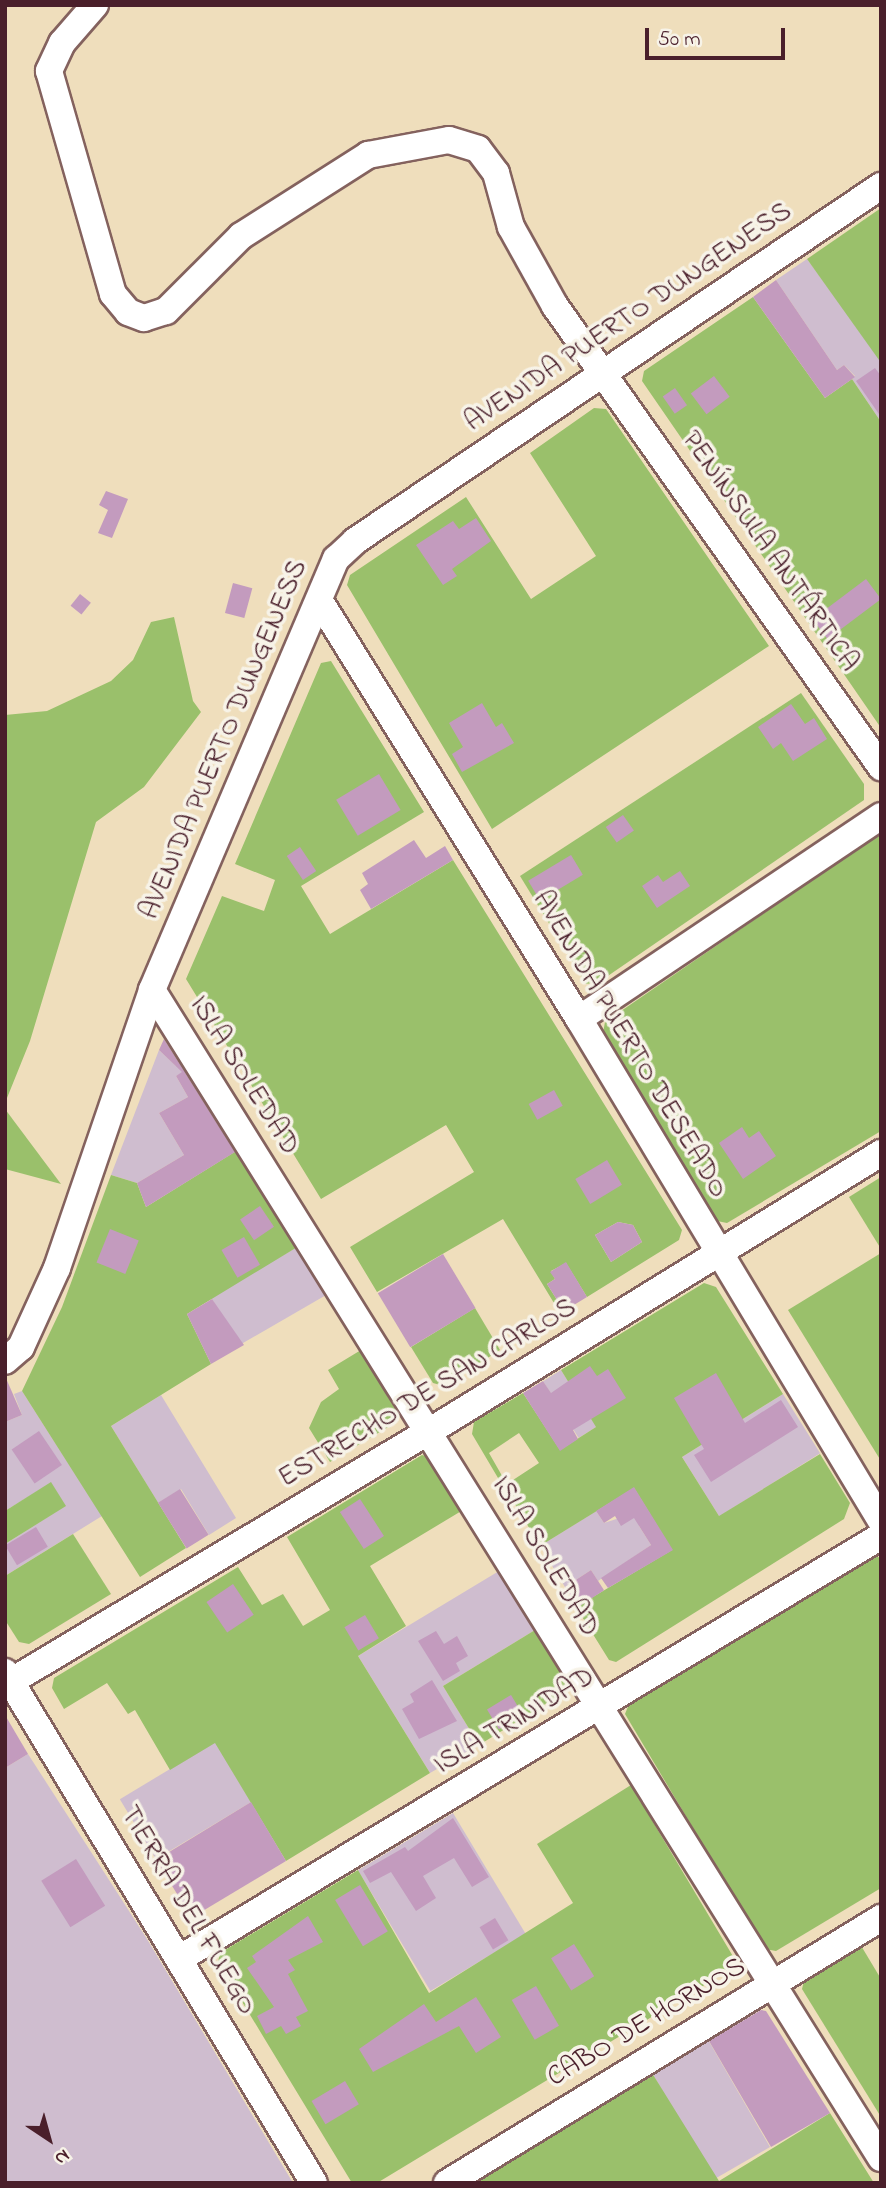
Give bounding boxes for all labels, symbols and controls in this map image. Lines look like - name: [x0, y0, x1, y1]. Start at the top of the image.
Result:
- scale bar: [648, 14, 788, 58]
- text: 50 m: [658, 25, 701, 55]
- street label: AVENIDA PUERTO DUNGENESS: [459, 196, 799, 440]
- street label: PENÍNSULA ANTÁRTICA: [673, 425, 865, 679]
- street label: AVENIDA PUERTO DUNGENESS: [134, 555, 316, 925]
- street label: AVENIDA PUERTO DESEADO: [524, 885, 734, 1205]
- street label: ISLA SOLEDAD: [181, 990, 305, 1162]
- street label: ESTRECHO DE SAN CARLOS: [273, 1292, 583, 1496]
- street label: ISLA SOLEDAD: [483, 1471, 605, 1643]
- street label: ISLA TRINIDAD: [429, 1661, 601, 1783]
- street label: TIERRA DEL FUEGO: [111, 1801, 263, 2021]
- street label: CABO DE HORNOS: [542, 1951, 752, 2095]
- north arrow: [14, 2104, 84, 2174]
- text: N: [49, 2142, 75, 2171]

